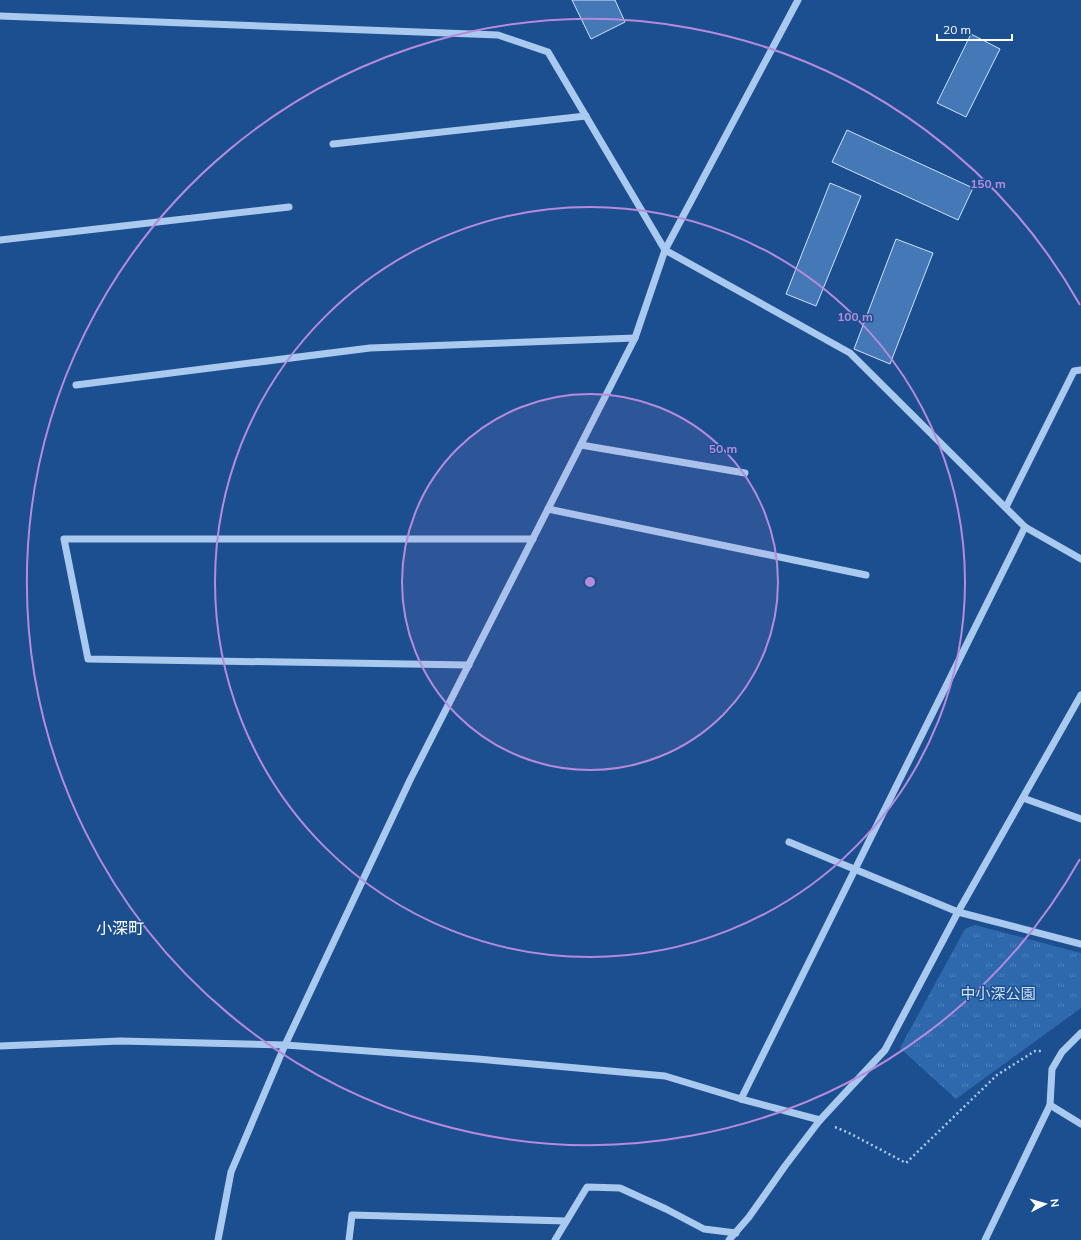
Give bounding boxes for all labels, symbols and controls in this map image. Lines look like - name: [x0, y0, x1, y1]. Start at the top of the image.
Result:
- scale bar: [937, 16, 1012, 42]
- text: 20 m: [943, 22, 971, 37]
- text: 150 m: [970, 176, 1006, 191]
- text: 100 m: [837, 309, 873, 324]
- text: 50 m: [709, 441, 737, 456]
- centre of rings: [583, 575, 597, 589]
- district label: 小深町: [96, 918, 144, 938]
- park label: 中小深公園: [960, 984, 1036, 1003]
- north arrow: [1025, 1184, 1065, 1224]
- text: N: [1048, 1198, 1062, 1208]

